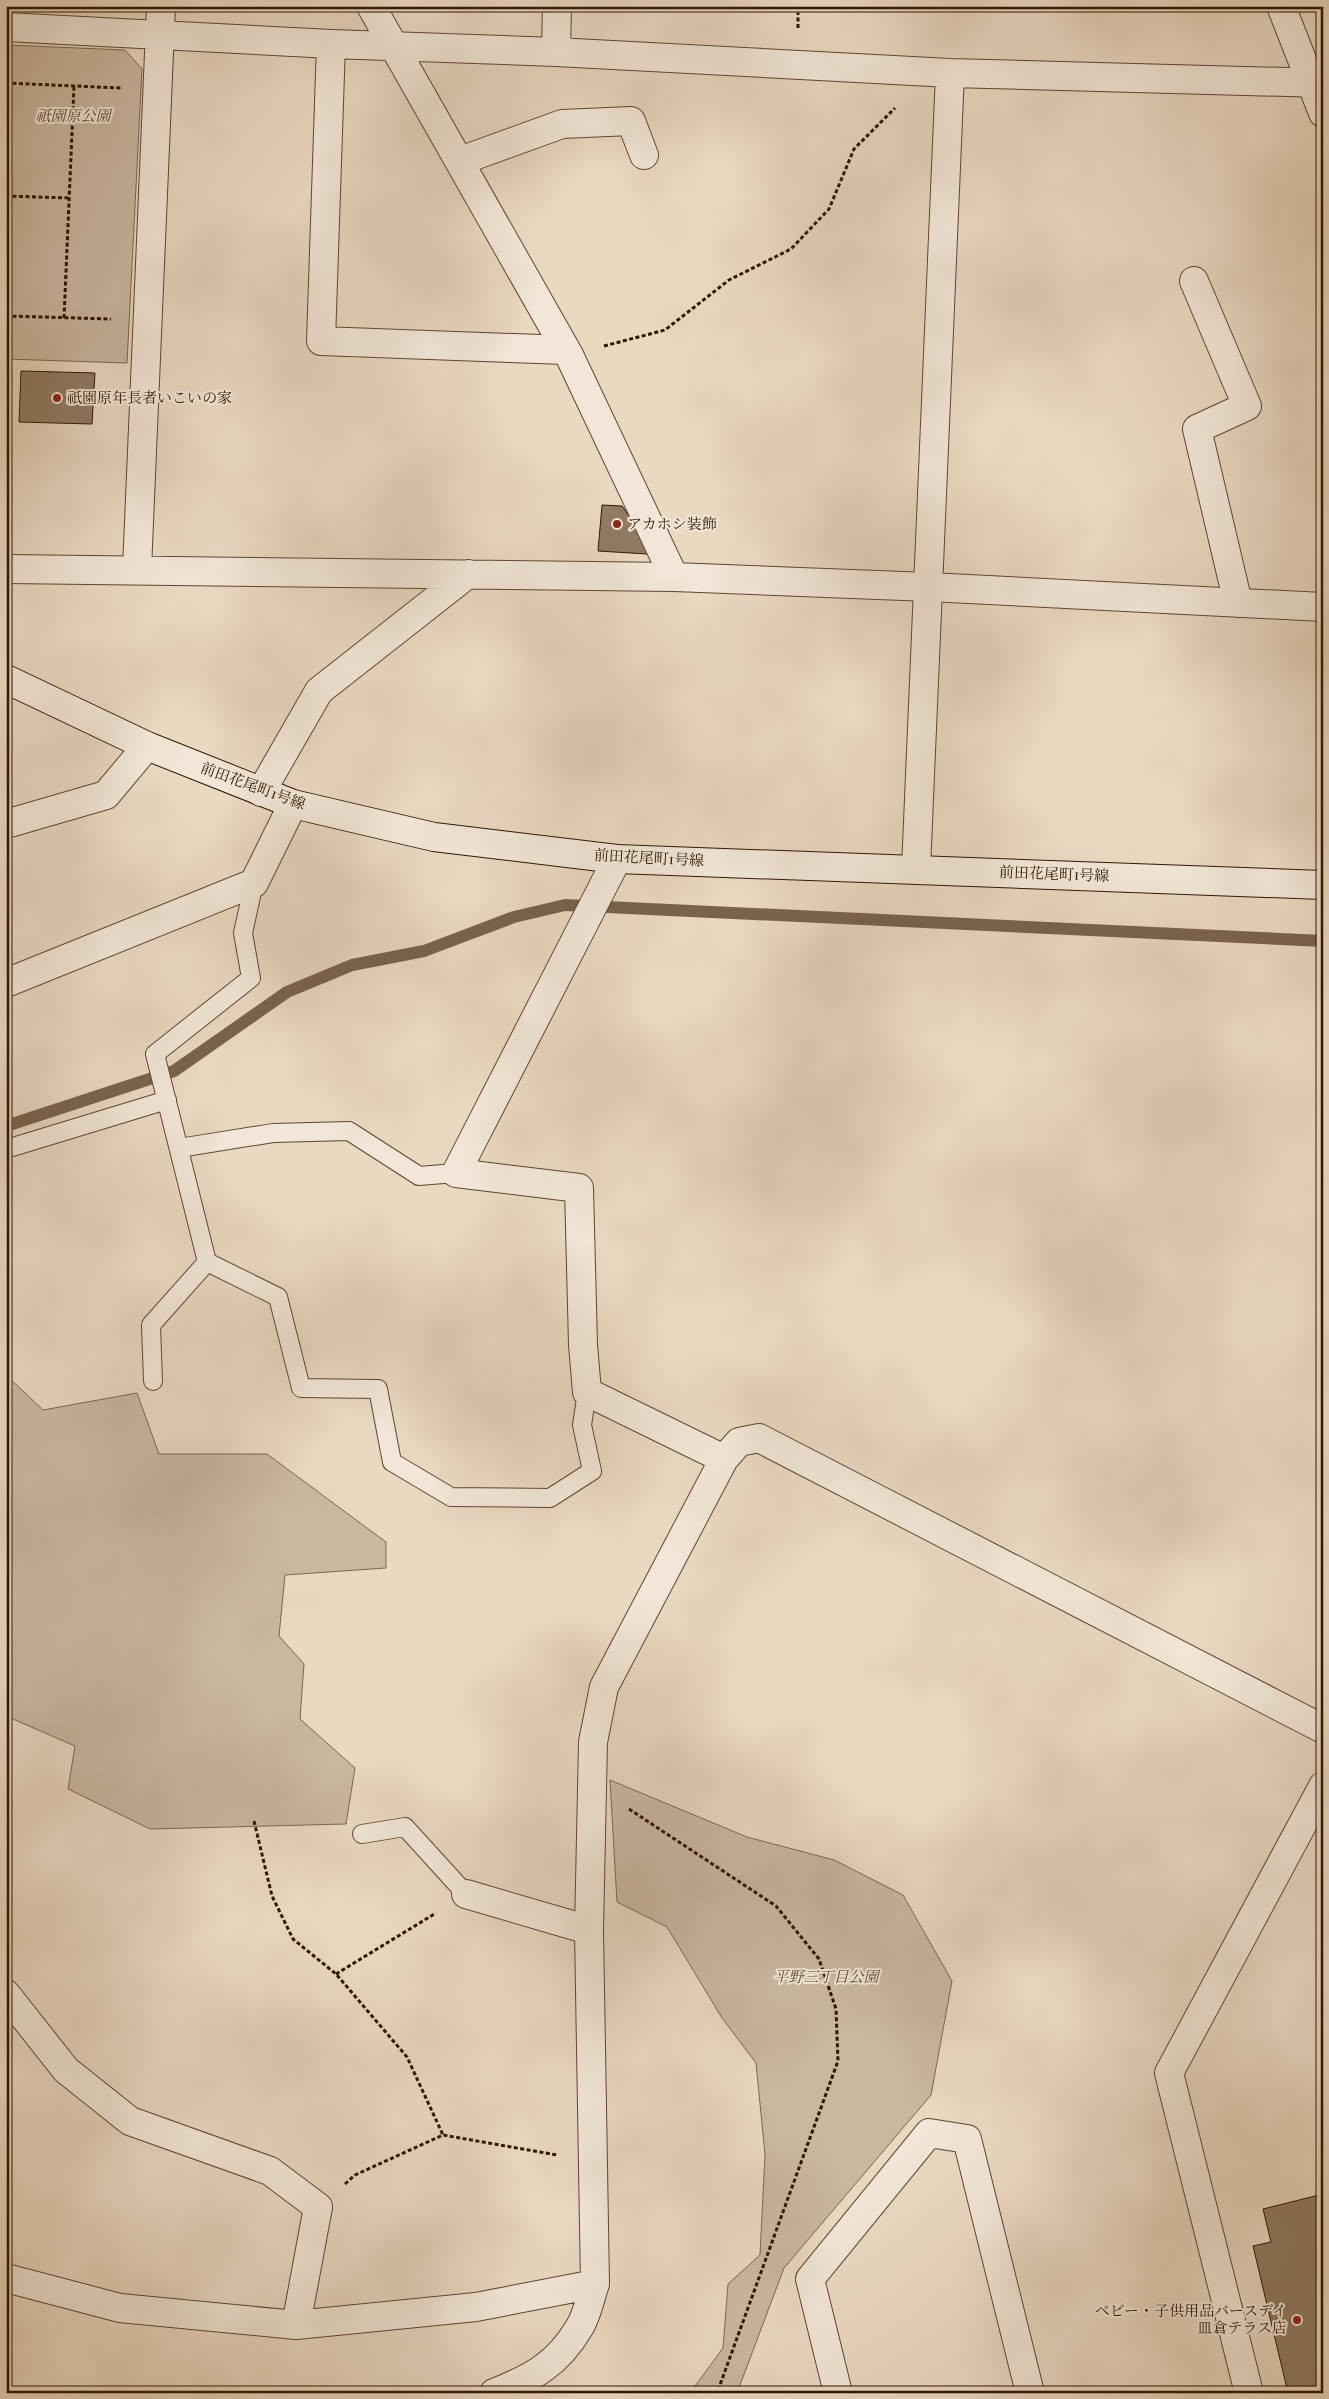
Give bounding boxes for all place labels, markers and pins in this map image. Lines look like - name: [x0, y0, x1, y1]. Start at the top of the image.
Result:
- place label: 祇園原年長者いこいの家: [67, 389, 232, 407]
- marker: 祇園原年長者いこいの家: [51, 392, 63, 404]
- place label: アカホシ装飾: [627, 515, 717, 533]
- marker: アカホシ装飾: [611, 518, 623, 530]
- place label: ベビー・子供用品バースデイ 皿倉テラス店: [1095, 2302, 1287, 2337]
- marker: ベビー・子供用品バースデイ 皿倉テラス店: [1291, 2314, 1303, 2326]

